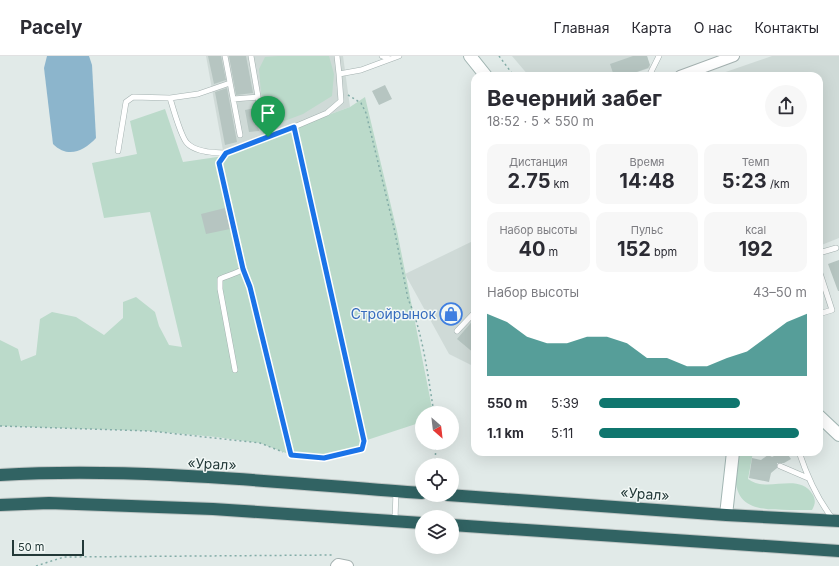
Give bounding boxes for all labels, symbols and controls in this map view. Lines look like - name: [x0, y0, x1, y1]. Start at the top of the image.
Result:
- text: Pacely: [20, 16, 82, 39]
- text: Главная: [554, 19, 609, 36]
- text: Карта: [631, 19, 672, 36]
- text: О нас: [694, 19, 732, 36]
- text: Контакты: [754, 19, 819, 36]
- text: Вечерний забег: [487, 85, 662, 111]
- button: share: [765, 85, 807, 127]
- pin: [251, 96, 285, 137]
- icon: arrive: [257, 102, 279, 124]
- text: 18:52 · 5 × 550 m: [487, 113, 594, 129]
- text: Дистанция: [509, 155, 568, 169]
- text: Время: [630, 155, 664, 169]
- text: Темп: [742, 155, 769, 169]
- text: 2.75: [507, 169, 550, 193]
- text: 14:48: [619, 169, 675, 193]
- text: 5:23: [722, 169, 767, 193]
- text: km: [550, 177, 569, 191]
- text: /km: [767, 177, 790, 191]
- text: Набор высоты: [499, 223, 577, 237]
- text: Пульс: [631, 223, 663, 237]
- text: kcal: [745, 223, 766, 237]
- text: 40: [518, 237, 545, 261]
- text: 152: [617, 237, 651, 261]
- text: 192: [739, 237, 773, 261]
- text: m: [545, 245, 558, 259]
- text: bpm: [651, 245, 677, 259]
- text: Набор высоты: [487, 284, 579, 300]
- text: 43–50 m: [753, 284, 807, 300]
- shop icon: Стройрынок: [438, 301, 464, 327]
- place label: Стройрынок: [351, 305, 436, 322]
- text: 550 m: [487, 395, 527, 411]
- text: 5:39: [551, 395, 579, 411]
- north arrow: [415, 406, 459, 450]
- map controls: [415, 406, 459, 554]
- text: 1.1 km: [487, 425, 524, 441]
- text: 5:11: [551, 425, 573, 441]
- street label: «Урал»: [187, 454, 237, 473]
- button: locate: [415, 458, 459, 502]
- street label: «Урал»: [620, 483, 670, 504]
- button: layers: [415, 510, 459, 554]
- scale bar: [12, 538, 84, 557]
- text: 50 m: [18, 540, 44, 554]

